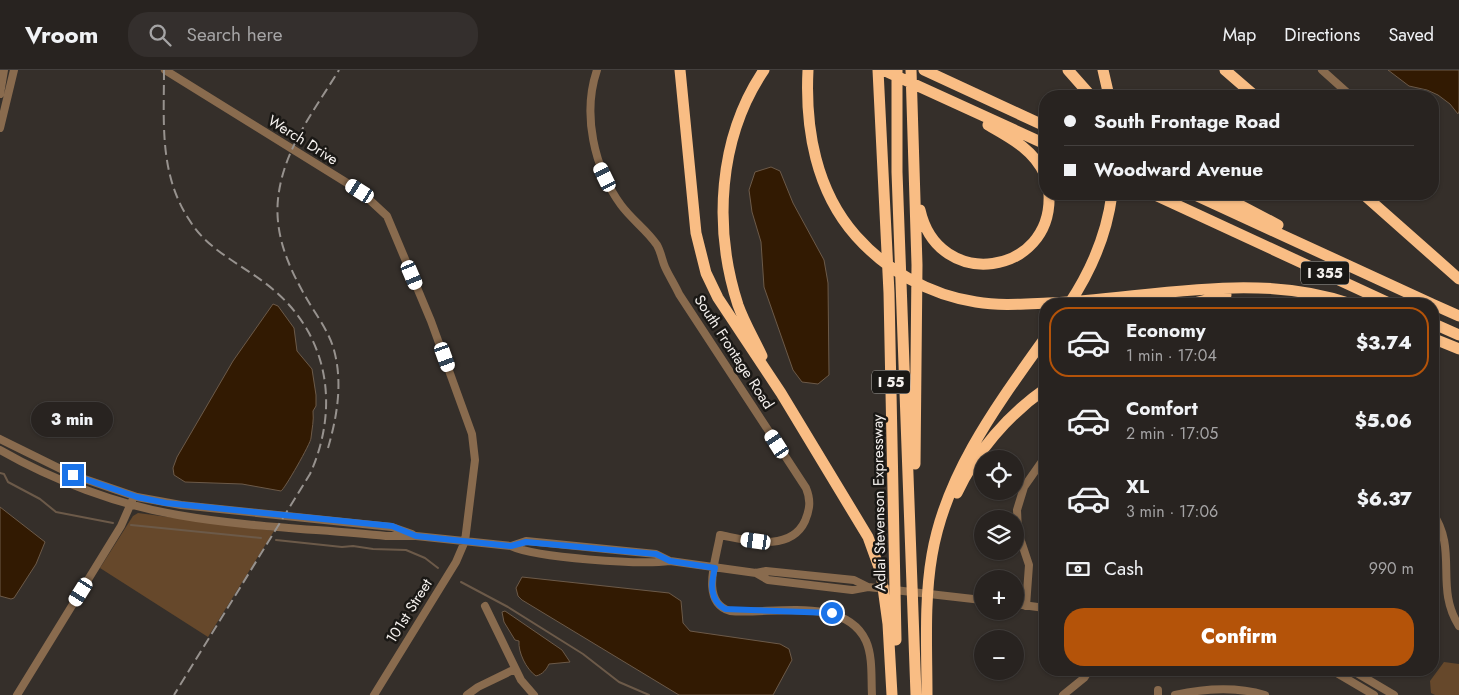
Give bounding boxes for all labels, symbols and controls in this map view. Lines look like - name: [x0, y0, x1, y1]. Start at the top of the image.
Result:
- search box: [128, 12, 478, 57]
- text: Vroom: [25, 17, 98, 52]
- icon: search: [146, 21, 174, 49]
- text: Search here: [186, 21, 283, 48]
- text: Map: [1223, 22, 1256, 48]
- text: Directions: [1284, 22, 1360, 48]
- text: Saved: [1388, 22, 1434, 48]
- text: South Frontage Road: [1094, 108, 1280, 135]
- street label: Werch Drive: [264, 110, 343, 170]
- text: Woodward Avenue: [1094, 156, 1263, 183]
- car: [591, 160, 618, 194]
- car: [343, 177, 376, 205]
- car: [399, 258, 424, 292]
- road number: I 355: [1301, 262, 1349, 284]
- street label: South Frontage Road: [689, 290, 779, 414]
- text: Economy: [1126, 317, 1206, 344]
- icon: car: [1066, 320, 1111, 365]
- text: $3.74: [1356, 329, 1412, 356]
- car: [432, 340, 457, 374]
- text: 1 min · 17:04: [1126, 344, 1217, 367]
- road number: I 55: [872, 370, 910, 394]
- text: Comfort: [1126, 395, 1198, 422]
- icon: car: [1066, 398, 1111, 443]
- callout: 3 min: [32, 402, 114, 438]
- text: $5.06: [1355, 407, 1412, 434]
- text: 3 min: [51, 408, 93, 431]
- street label: Adlai Stevenson Expressway: [866, 414, 892, 592]
- text: 2 min · 17:05: [1126, 422, 1218, 445]
- car: [762, 427, 791, 461]
- map controls: [974, 450, 1024, 680]
- button: locate: [974, 450, 1024, 500]
- route end: [62, 464, 84, 486]
- text: XL: [1126, 473, 1149, 500]
- icon: car: [1066, 476, 1111, 521]
- text: $6.37: [1357, 485, 1412, 512]
- text: 3 min · 17:06: [1126, 500, 1218, 523]
- button: layers: [974, 510, 1024, 560]
- car: [740, 531, 771, 551]
- icon: cash: [1064, 555, 1092, 583]
- text: Cash: [1104, 555, 1144, 582]
- text: 990 m: [1369, 557, 1414, 580]
- button: +: [974, 570, 1024, 620]
- street label: 101st Street: [380, 574, 438, 648]
- car: [66, 575, 95, 609]
- route start: [821, 602, 843, 624]
- button: Confirm: [1064, 608, 1414, 666]
- button: −: [974, 630, 1024, 680]

